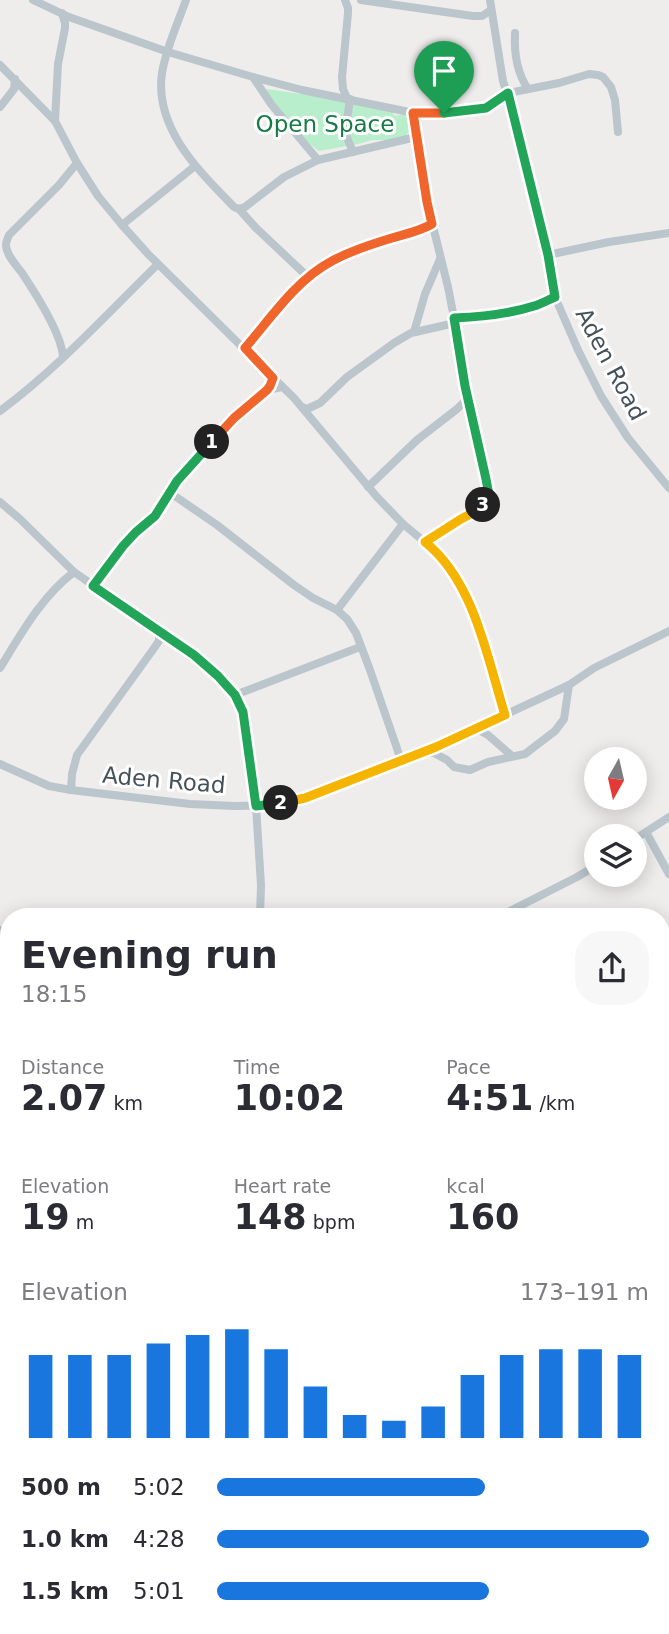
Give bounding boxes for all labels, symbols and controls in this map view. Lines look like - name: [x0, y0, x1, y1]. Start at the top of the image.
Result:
- pin: [414, 41, 474, 113]
- icon: arrive: [425, 52, 463, 90]
- park label: Open Space: [256, 111, 394, 137]
- street label: Aden Road: [570, 303, 652, 425]
- pin: 1: [194, 424, 230, 460]
- text: 1: [205, 430, 218, 452]
- pin: 3: [466, 488, 500, 522]
- text: 3: [476, 493, 489, 515]
- north arrow: [584, 747, 648, 810]
- map controls: [584, 747, 647, 887]
- street label: Aden Road: [101, 762, 227, 798]
- pin: 2: [264, 786, 298, 820]
- text: 2: [274, 791, 287, 813]
- button: layers: [584, 824, 647, 887]
- button: share: [575, 931, 649, 1005]
- text: Evening run: [21, 933, 278, 977]
- text: 18:15: [21, 981, 87, 1007]
- text: Distance: [21, 1056, 104, 1078]
- text: Time: [234, 1056, 280, 1078]
- text: Pace: [446, 1056, 491, 1078]
- text: 2.07: [21, 1078, 107, 1118]
- text: 10:02: [234, 1078, 345, 1118]
- text: 4:51: [446, 1078, 533, 1118]
- text: km: [107, 1092, 143, 1114]
- text: /km: [533, 1092, 575, 1114]
- text: Elevation: [21, 1175, 109, 1197]
- text: Heart rate: [234, 1175, 331, 1197]
- text: kcal: [446, 1175, 485, 1197]
- text: 19: [21, 1197, 70, 1237]
- text: 148: [234, 1197, 307, 1237]
- text: 160: [446, 1197, 519, 1237]
- text: m: [70, 1211, 94, 1233]
- text: bpm: [307, 1211, 355, 1233]
- text: Elevation: [21, 1279, 128, 1305]
- text: 173–191 m: [520, 1279, 649, 1305]
- text: 500 m: [21, 1474, 101, 1500]
- text: 5:02: [133, 1474, 185, 1500]
- text: 1.0 km: [21, 1526, 109, 1552]
- text: 4:28: [133, 1526, 185, 1552]
- text: 1.5 km: [21, 1578, 109, 1604]
- text: 5:01: [133, 1578, 185, 1604]

